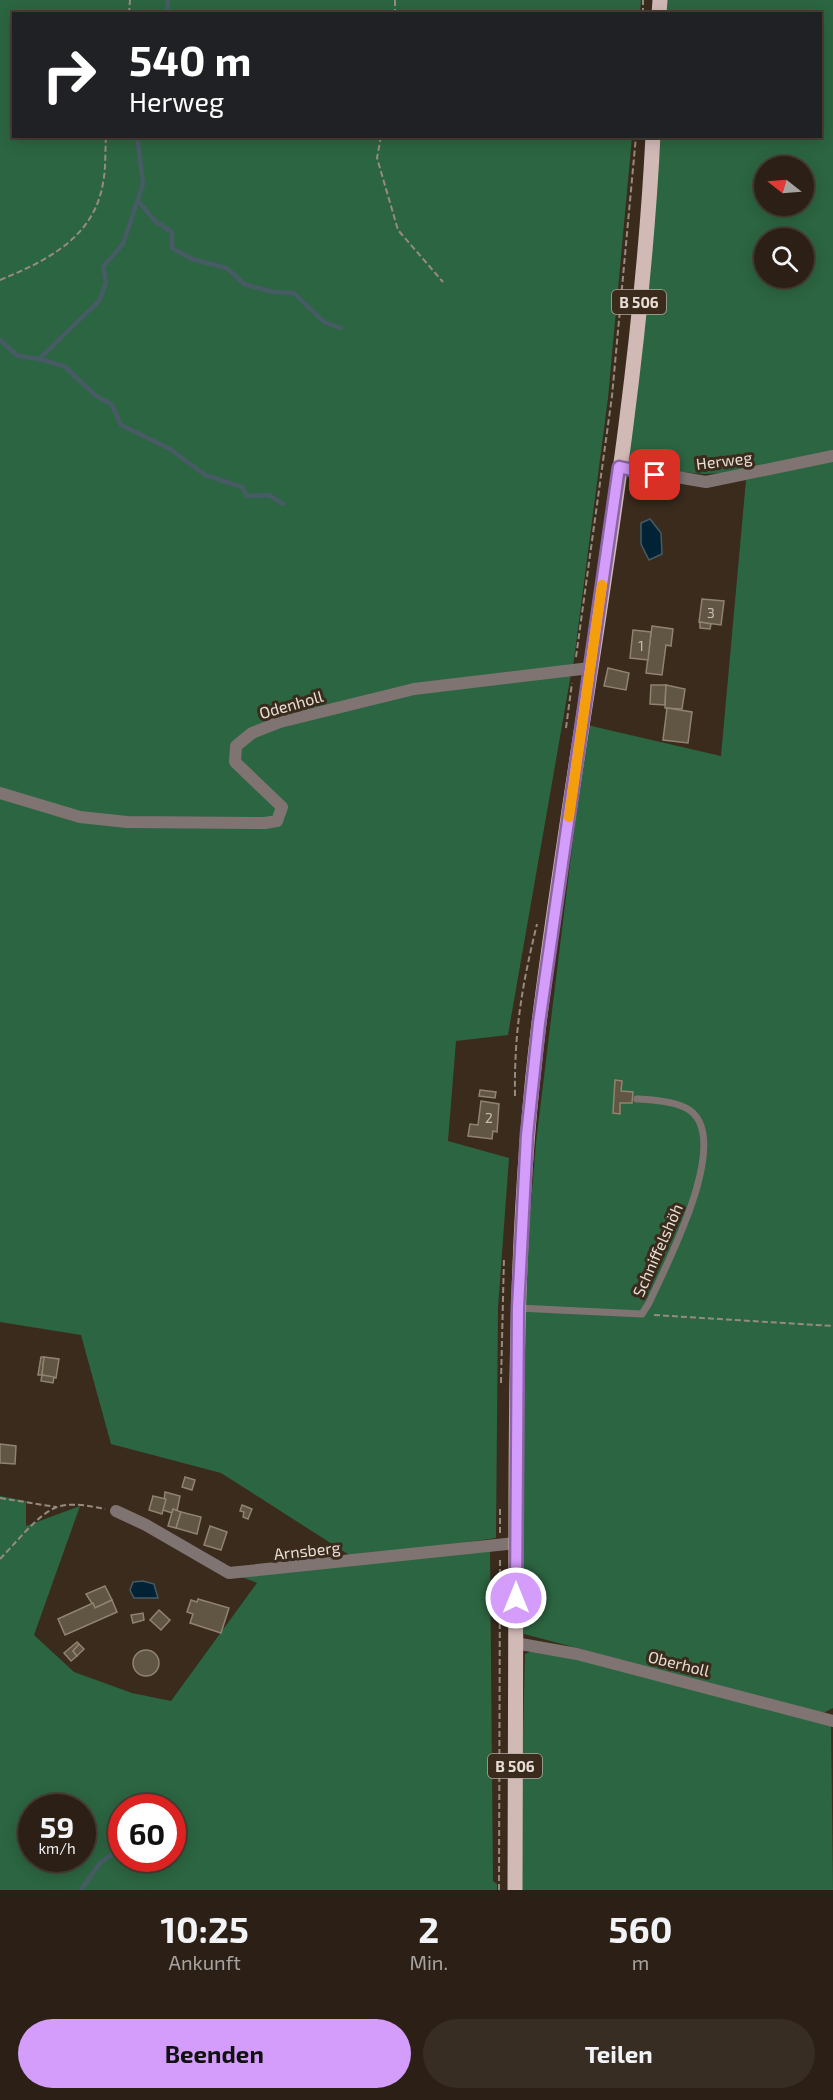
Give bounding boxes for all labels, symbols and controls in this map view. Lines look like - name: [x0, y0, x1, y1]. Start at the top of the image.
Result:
- text: 540 m: [129, 34, 252, 84]
- icon: right: [30, 36, 108, 114]
- text: Herweg: [129, 85, 224, 117]
- north arrow: [754, 156, 814, 216]
- map controls: [754, 156, 814, 288]
- button: search: [754, 228, 814, 288]
- road number: B 506: [612, 290, 666, 314]
- street label: Herweg: [695, 447, 753, 473]
- pin: [629, 449, 680, 500]
- icon: arrive: [638, 458, 671, 491]
- house number: 3: [707, 604, 715, 621]
- house number: 1: [638, 637, 644, 654]
- street label: Odenholl: [257, 686, 325, 722]
- house number: 2: [485, 1109, 493, 1126]
- street label: Schniffelshöh: [628, 1201, 686, 1299]
- street label: Arnsberg: [273, 1537, 341, 1563]
- position arrow: [484, 1566, 548, 1630]
- street label: Oberholl: [646, 1646, 712, 1680]
- road number: B 506: [488, 1754, 542, 1778]
- speed limit sign: 60: [108, 1794, 186, 1872]
- text: 59: [40, 1808, 74, 1844]
- text: km/h: [38, 1839, 76, 1857]
- text: 10:25: [161, 1907, 249, 1950]
- text: 2: [418, 1907, 439, 1950]
- text: 560: [609, 1907, 672, 1950]
- text: Ankunft: [168, 1950, 241, 1974]
- text: Min.: [409, 1950, 448, 1974]
- text: m: [632, 1950, 649, 1974]
- button: Beenden: [18, 2019, 411, 2088]
- button: Teilen: [423, 2019, 815, 2088]

